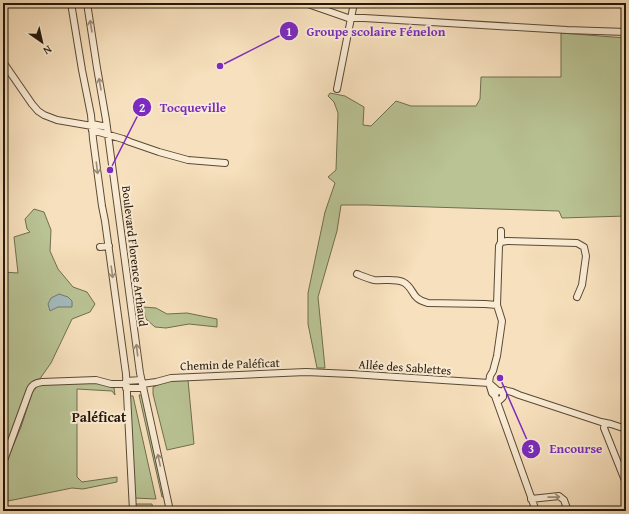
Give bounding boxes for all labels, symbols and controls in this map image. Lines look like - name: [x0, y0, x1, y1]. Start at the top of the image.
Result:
- callout: Groupe scolaire Fénelon: [279, 19, 454, 44]
- one-way arrow: [87, 20, 95, 33]
- north arrow: [22, 22, 62, 62]
- text: Groupe scolaire Fénelon: [307, 22, 446, 41]
- text: 1: [286, 23, 292, 40]
- text: N: [40, 42, 55, 59]
- one-way arrow: [96, 78, 104, 91]
- callout: Tocqueville: [132, 95, 234, 120]
- text: Tocqueville: [160, 98, 226, 117]
- text: 2: [139, 99, 145, 116]
- one-way arrow: [93, 161, 101, 174]
- street label: Boulevard Florence Arthaud: [118, 185, 152, 328]
- one-way arrow: [108, 265, 116, 278]
- one-way arrow: [133, 344, 140, 357]
- street label: Chemin de Paléficat: [180, 354, 281, 374]
- street label: Allée des Sablettes: [358, 355, 452, 379]
- district label: Paléficat: [72, 407, 127, 427]
- callout: Encourse: [521, 436, 610, 461]
- text: Encourse: [550, 439, 602, 458]
- text: 3: [528, 440, 534, 457]
- one-way arrow: [154, 454, 162, 467]
- one-way arrow: [547, 493, 560, 501]

